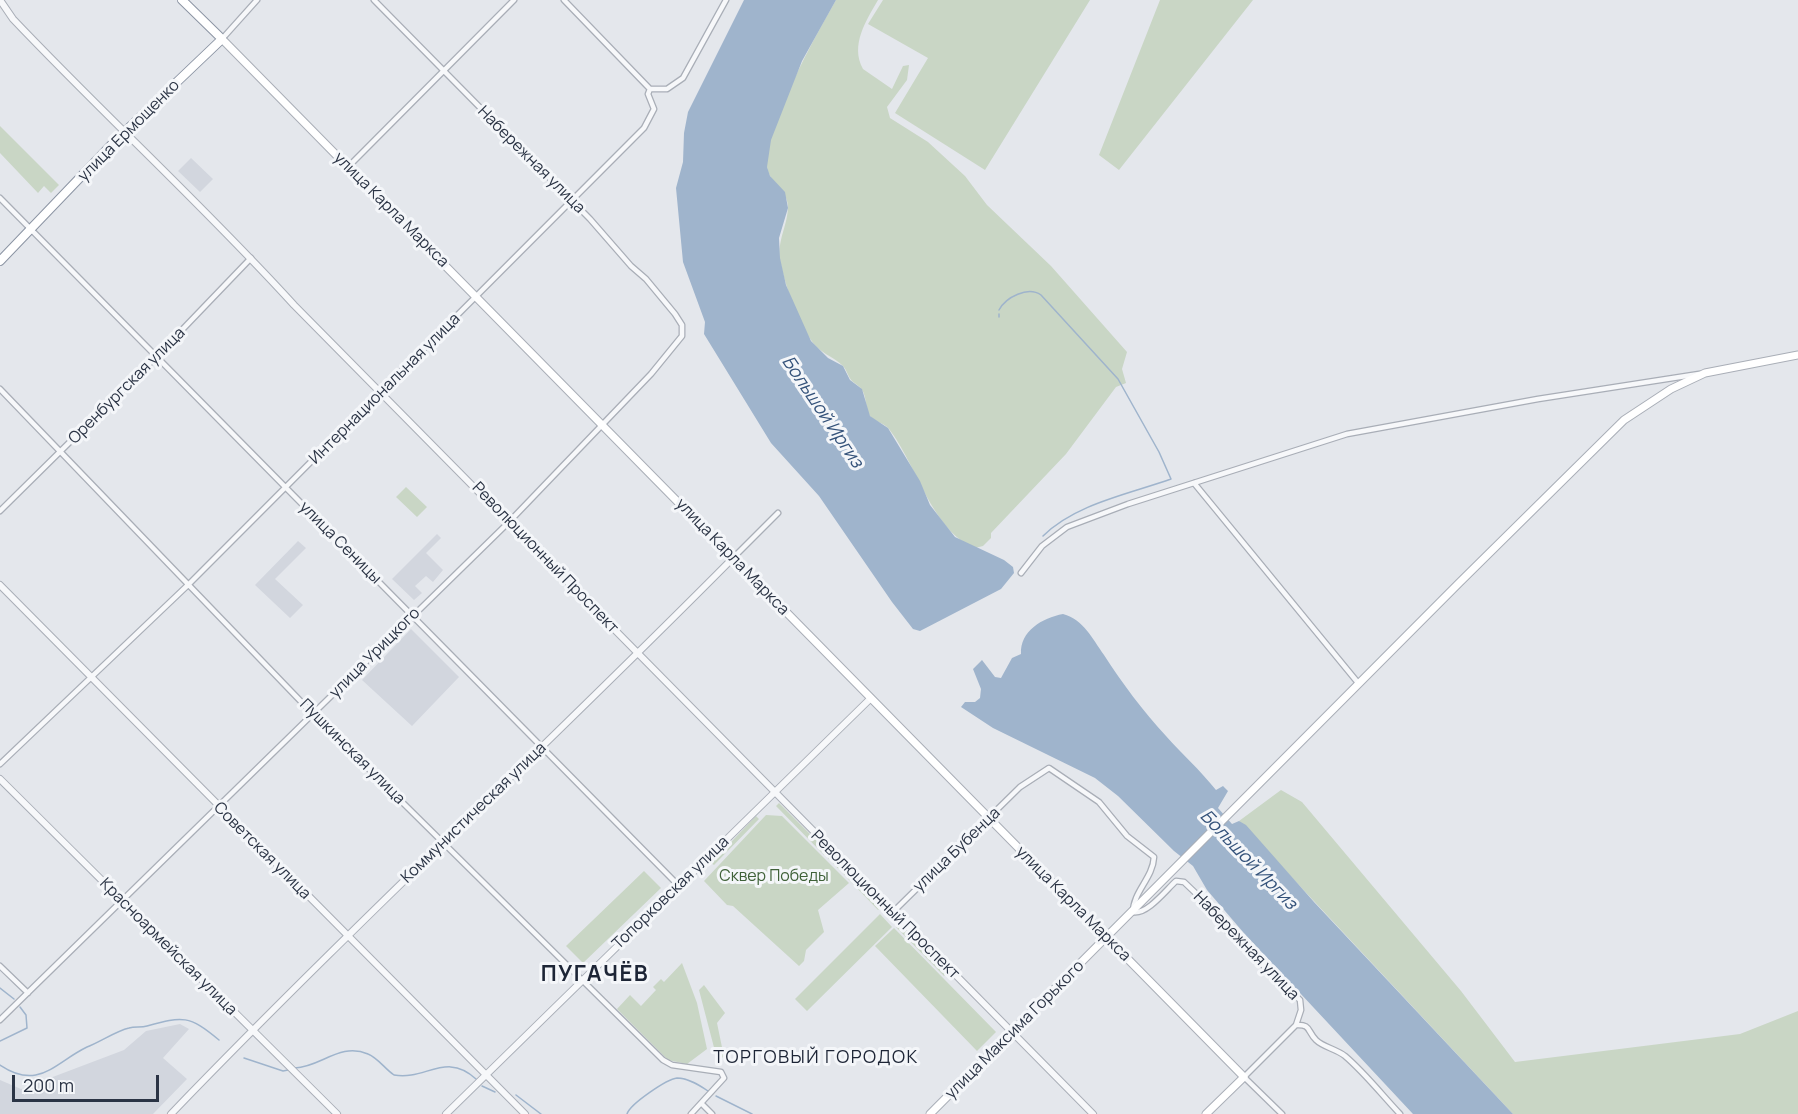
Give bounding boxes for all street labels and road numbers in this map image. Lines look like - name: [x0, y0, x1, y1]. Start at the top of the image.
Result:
- street label: улица Ермощенко: [74, 76, 184, 186]
- street label: Набережная улица: [473, 102, 589, 218]
- street label: улица Карла Маркса: [329, 148, 453, 272]
- street label: Интернациональная улица: [306, 310, 464, 468]
- street label: Оренбургская улица: [65, 324, 189, 448]
- street label: Революционный Проспект: [468, 478, 622, 638]
- street label: улица Карла Маркса: [671, 495, 793, 619]
- street label: улица Сеницы: [295, 498, 385, 588]
- street label: улица Урицкого: [326, 604, 424, 702]
- street label: Пушкинская улица: [295, 695, 409, 809]
- street label: Коммунистическая улица: [397, 739, 551, 887]
- street label: Советская улица: [209, 798, 315, 904]
- street label: улица Бубенца: [910, 804, 1004, 896]
- street label: Революционный Проспект: [807, 827, 963, 983]
- street label: Топорковская улица: [609, 832, 733, 954]
- street label: улица Карла Маркса: [1011, 842, 1135, 966]
- street label: Красноармейская улица: [95, 874, 241, 1020]
- street label: Набережная улица: [1189, 888, 1303, 1004]
- street label: улица Максима Горького: [942, 957, 1088, 1103]

